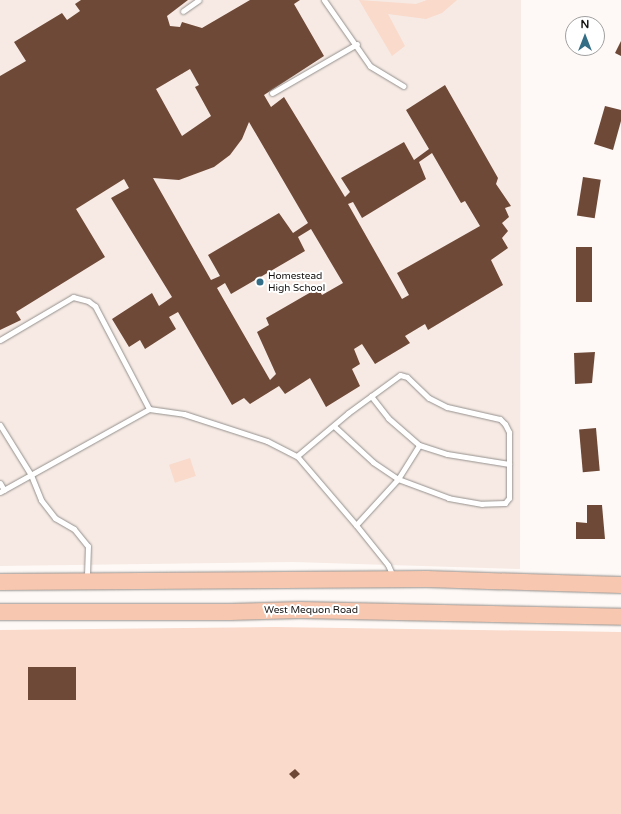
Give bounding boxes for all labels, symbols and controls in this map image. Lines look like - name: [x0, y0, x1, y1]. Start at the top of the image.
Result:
- north arrow: [565, 16, 605, 56]
- text: N: [581, 18, 589, 31]
- place label: Homestead High School: [268, 270, 325, 294]
- marker: Homestead High School: [255, 277, 265, 287]
- street label: West Mequon Road: [264, 605, 358, 617]

